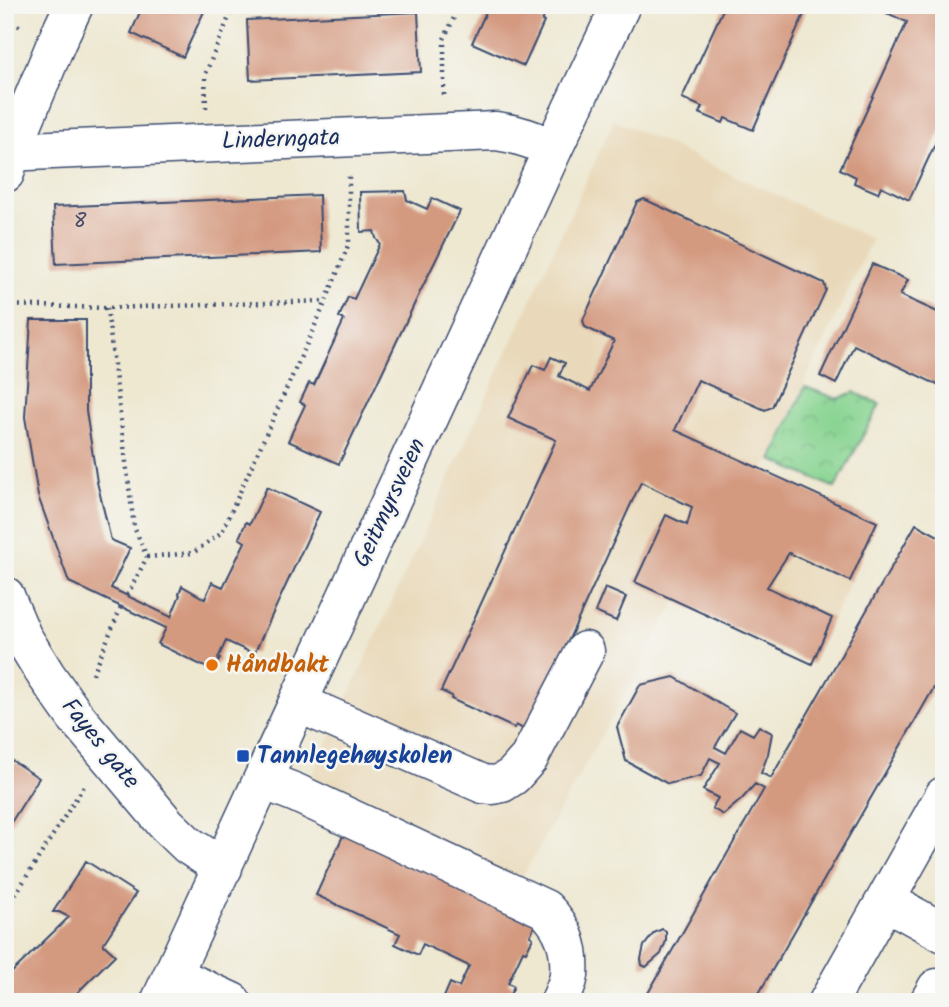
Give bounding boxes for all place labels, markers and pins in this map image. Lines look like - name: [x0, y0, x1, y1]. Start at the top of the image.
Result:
- place label: Håndbakt: [226, 646, 330, 685]
- marker: Håndbakt: [204, 657, 220, 673]
- place label: Tannlegehøyskolen: [257, 737, 452, 776]
- marker: Tannlegehøyskolen: [235, 748, 251, 764]

